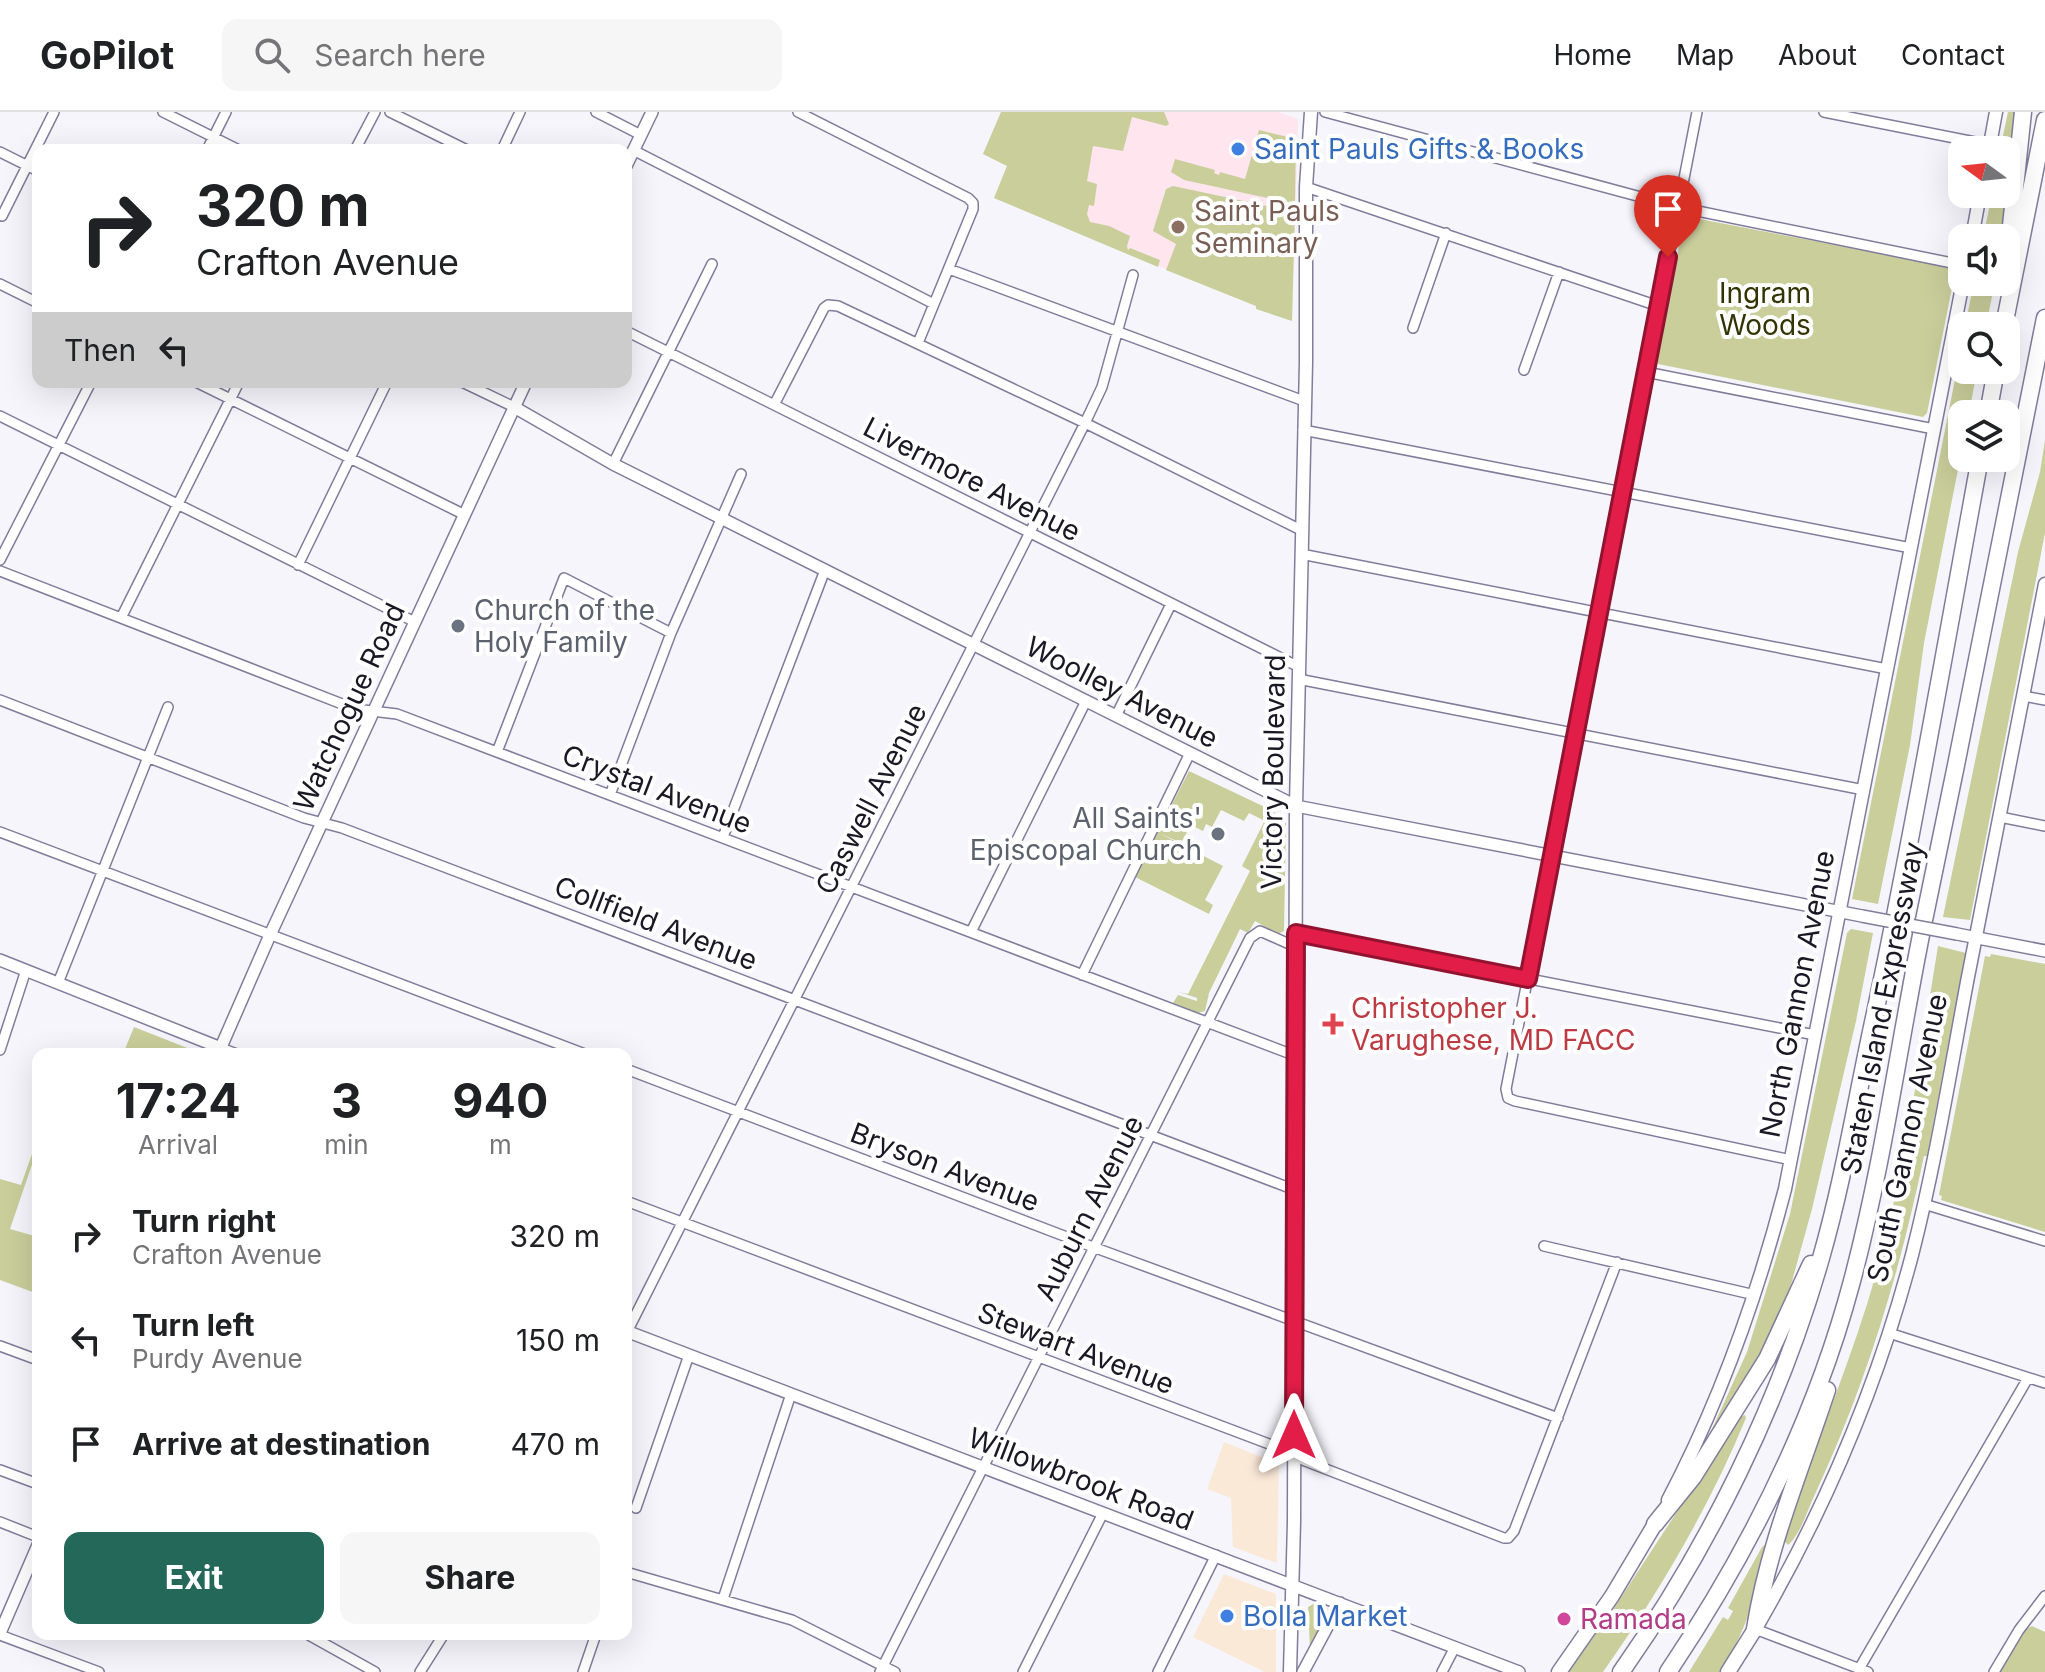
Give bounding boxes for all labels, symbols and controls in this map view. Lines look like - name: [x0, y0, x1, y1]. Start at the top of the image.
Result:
- search box: [222, 19, 782, 91]
- text: GoPilot: [40, 32, 174, 78]
- icon: search: [250, 33, 294, 77]
- text: Search here: [314, 37, 486, 73]
- text: Home: [1553, 38, 1632, 72]
- text: Map: [1676, 38, 1734, 72]
- text: About: [1778, 38, 1857, 72]
- text: Contact: [1901, 38, 2005, 72]
- place label: Saint Pauls Gifts & Books: [1254, 132, 1584, 166]
- north arrow: [1948, 136, 2020, 208]
- map controls: [1948, 136, 2020, 472]
- marker: Saint Pauls Gifts & Books: [1229, 140, 1247, 158]
- text: 320 m: [196, 172, 370, 240]
- pin: [1634, 175, 1702, 257]
- icon: right: [64, 176, 168, 280]
- icon: arrive: [1646, 187, 1690, 231]
- place label: Saint Pauls Seminary: [1194, 194, 1340, 260]
- marker: Saint Pauls Seminary: [1169, 218, 1187, 236]
- button: sound: [1948, 224, 2020, 296]
- text: Crafton Avenue: [196, 240, 459, 284]
- park label: Ingram Woods: [1719, 276, 1811, 342]
- button: search: [1948, 312, 2020, 384]
- icon: left: [152, 328, 196, 372]
- text: Then: [64, 332, 136, 368]
- button: layers: [1948, 400, 2020, 472]
- street label: Livermore Avenue: [858, 410, 1086, 548]
- place label: Church of the Holy Family: [474, 593, 655, 659]
- street label: Watchogue Road: [286, 598, 412, 816]
- marker: Church of the Holy Family: [449, 617, 467, 635]
- street label: Woolley Avenue: [1020, 629, 1224, 755]
- street label: Victory Boulevard: [1254, 654, 1292, 890]
- street label: Caswell Avenue: [808, 698, 934, 900]
- street label: Crystal Avenue: [558, 737, 756, 841]
- place label: All Saints' Episcopal Church: [970, 801, 1202, 867]
- marker: All Saints' Episcopal Church: [1209, 825, 1227, 843]
- street label: Staten Island Expressway: [1833, 839, 1931, 1177]
- street label: North Gannon Avenue: [1752, 848, 1842, 1140]
- street label: Collfield Avenue: [550, 869, 762, 977]
- place label: Christopher J. Varughese, MD FACC: [1351, 991, 1635, 1057]
- street label: South Gannon Avenue: [1860, 991, 1954, 1285]
- marker: Christopher J. Varughese, MD FACC: [1322, 1013, 1344, 1035]
- text: 17:24: [116, 1071, 241, 1130]
- text: 3: [331, 1071, 362, 1130]
- text: 940: [452, 1071, 548, 1130]
- street label: Auburn Avenue: [1028, 1110, 1150, 1306]
- street label: Bryson Avenue: [846, 1115, 1044, 1219]
- text: Arrival: [138, 1129, 218, 1160]
- text: min: [324, 1129, 369, 1160]
- text: m: [489, 1129, 512, 1160]
- text: Turn right: [132, 1203, 276, 1239]
- icon: right: [64, 1214, 108, 1258]
- text: 320 m: [510, 1218, 600, 1254]
- text: Crafton Avenue: [132, 1239, 322, 1270]
- street label: Stewart Avenue: [973, 1295, 1179, 1401]
- text: Turn left: [132, 1307, 254, 1343]
- icon: left: [64, 1318, 108, 1362]
- text: 150 m: [516, 1322, 600, 1358]
- text: Purdy Avenue: [132, 1343, 303, 1374]
- position arrow: [1252, 1393, 1336, 1477]
- street label: Willowbrook Road: [963, 1420, 1199, 1538]
- icon: arrive: [64, 1422, 108, 1466]
- text: Arrive at destination: [132, 1426, 430, 1462]
- text: 470 m: [510, 1426, 600, 1462]
- button: Exit: [64, 1532, 324, 1624]
- button: Share: [340, 1532, 600, 1624]
- place label: Bolla Market: [1243, 1599, 1408, 1633]
- place label: Ramada: [1580, 1602, 1687, 1636]
- marker: Bolla Market: [1218, 1607, 1236, 1625]
- marker: Ramada: [1555, 1610, 1573, 1628]

